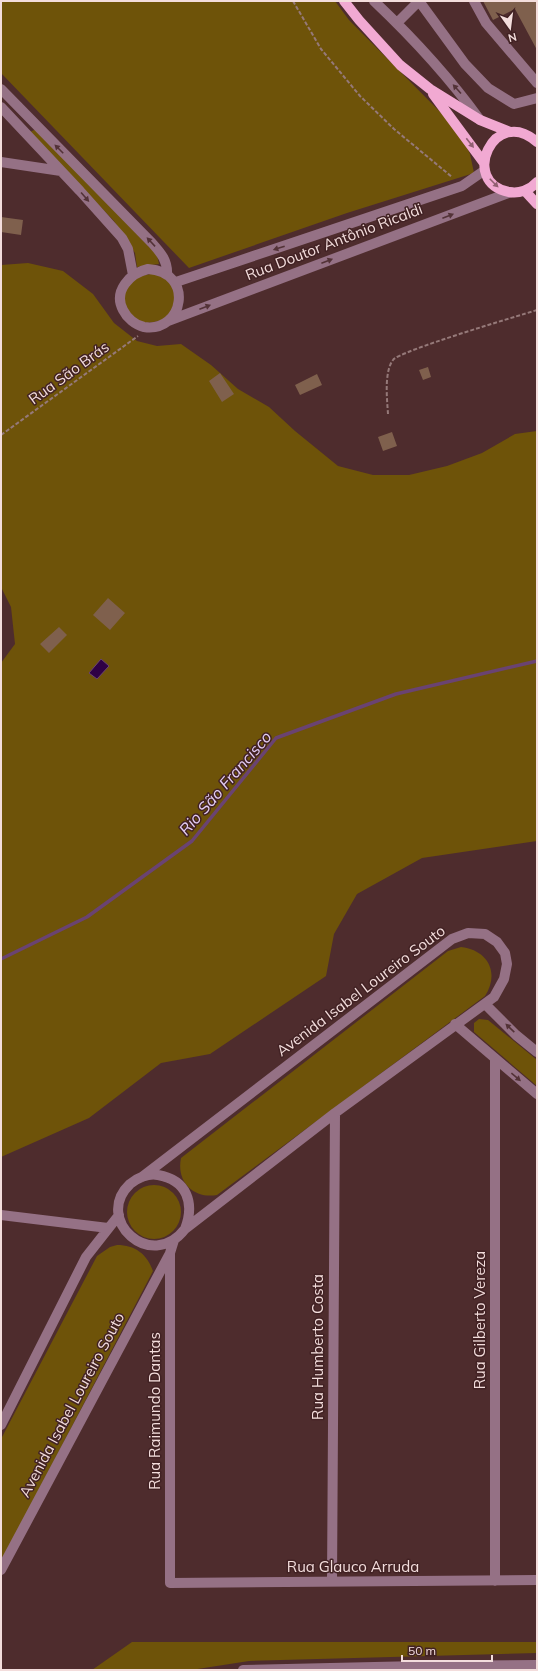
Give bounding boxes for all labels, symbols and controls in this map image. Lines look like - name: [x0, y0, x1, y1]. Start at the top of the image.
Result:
- north arrow: [490, 8, 530, 48]
- text: N: [507, 30, 518, 46]
- one-way arrow: [452, 84, 461, 94]
- one-way arrow: [466, 137, 474, 148]
- one-way arrow: [55, 144, 64, 154]
- one-way arrow: [489, 178, 499, 188]
- one-way arrow: [81, 192, 90, 202]
- street label: Rua Doutor Antônio Ricaldi: [243, 199, 425, 284]
- one-way arrow: [443, 212, 455, 218]
- one-way arrow: [146, 237, 155, 247]
- one-way arrow: [273, 245, 285, 251]
- one-way arrow: [321, 258, 333, 264]
- one-way arrow: [199, 303, 211, 309]
- street label: Rua São Brás: [25, 337, 113, 408]
- water label: Rio São Francisco: [174, 727, 276, 839]
- street label: Avenida Isabel Loureiro Souto: [273, 921, 449, 1060]
- one-way arrow: [505, 1024, 515, 1033]
- one-way arrow: [511, 1072, 522, 1081]
- street label: Rua Gilberto Vereza: [470, 1251, 489, 1389]
- street label: Rua Humberto Costa: [308, 1274, 327, 1420]
- street label: Avenida Isabel Loureiro Souto: [15, 1309, 128, 1500]
- street label: Rua Raimundo Dantas: [145, 1332, 164, 1490]
- street label: Rua Glauco Arruda: [287, 1557, 419, 1576]
- scale bar: [402, 1637, 492, 1663]
- text: 50 m: [408, 1643, 436, 1658]

